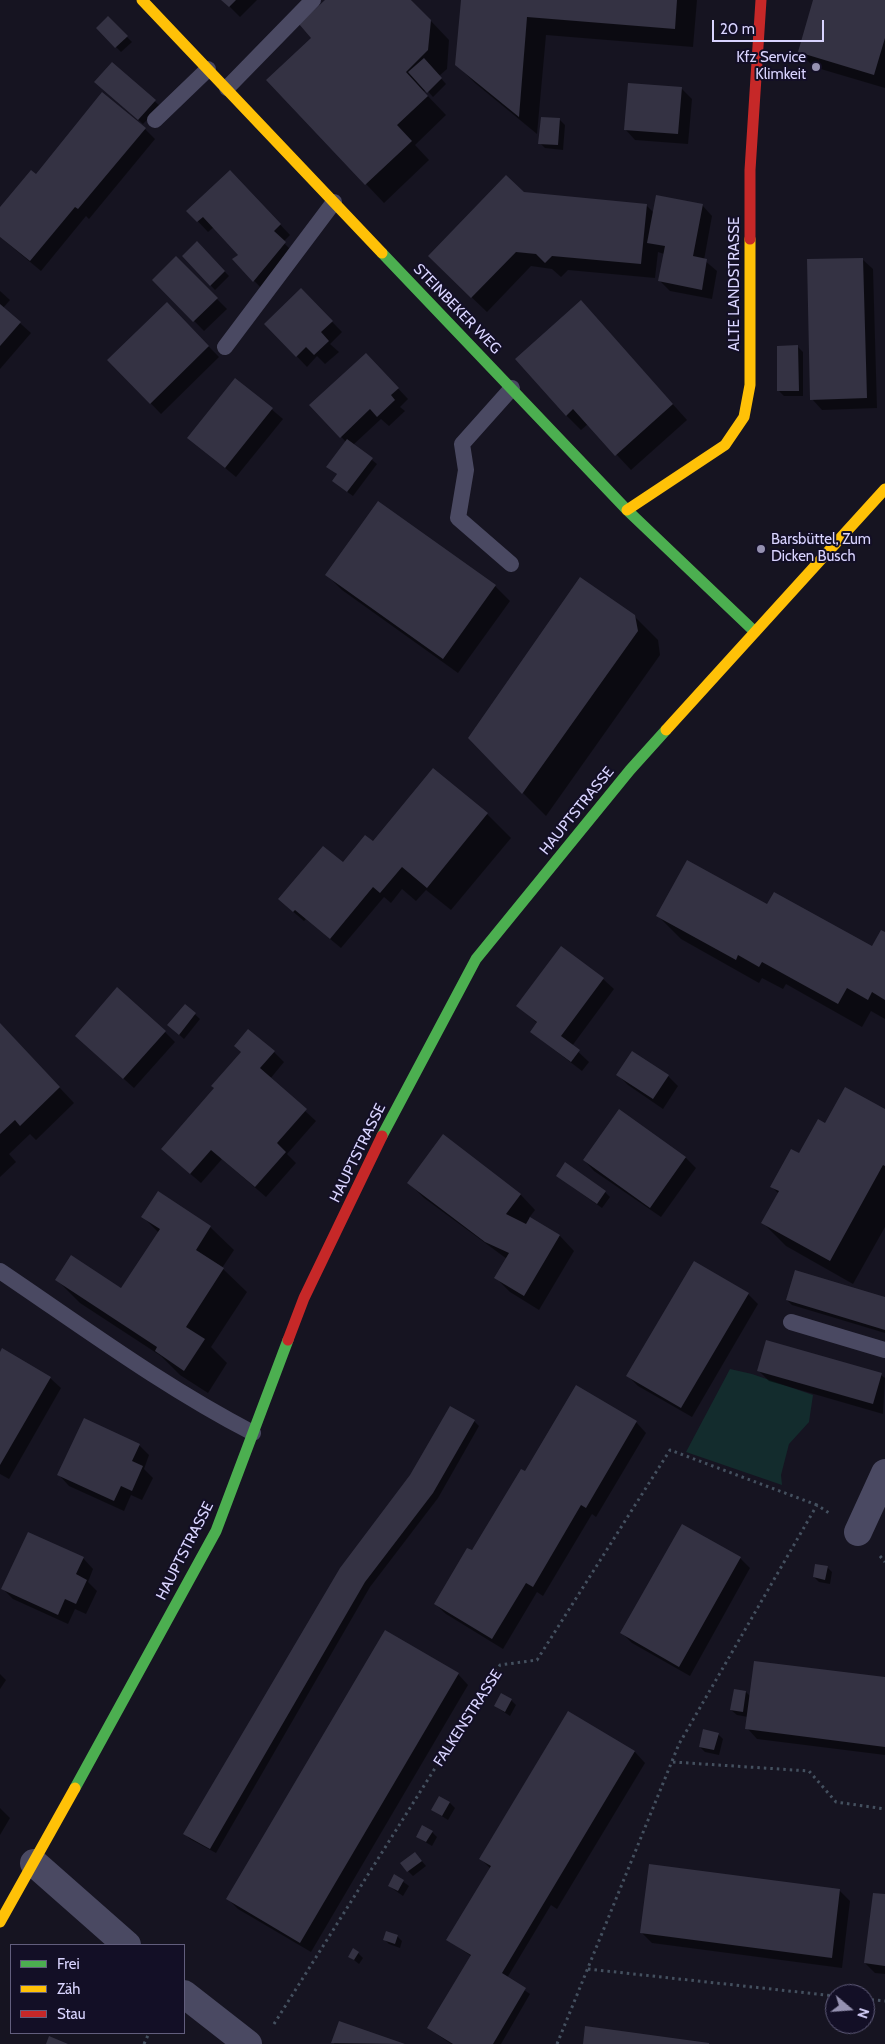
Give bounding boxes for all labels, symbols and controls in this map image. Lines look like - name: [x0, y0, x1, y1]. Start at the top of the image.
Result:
- scale bar: [715, 10, 828, 42]
- text: 20 m: [720, 20, 755, 38]
- place label: Kfz Service Klimkeit: [736, 49, 806, 84]
- marker: Kfz Service Klimkeit: [810, 61, 822, 73]
- street label: ALTE LANDSTRASSE: [726, 217, 744, 351]
- street label: STEINBEKER WEG: [409, 260, 505, 358]
- place label: Barsbüttel, Zum Dicken Busch: [771, 531, 871, 566]
- marker: Barsbüttel, Zum Dicken Busch: [755, 543, 767, 555]
- street label: HAUPTSTRASSE: [536, 763, 618, 859]
- street label: HAUPTSTRASSE: [326, 1101, 390, 1205]
- street label: HAUPTSTRASSE: [152, 1499, 218, 1603]
- street label: FALKENSTRASSE: [430, 1666, 506, 1770]
- legend: [10, 1944, 185, 2034]
- text: Frei: [57, 1955, 80, 1973]
- text: Zäh: [57, 1980, 80, 1998]
- north arrow: [825, 1984, 875, 2034]
- text: Stau: [57, 2005, 86, 2023]
- text: N: [853, 2006, 873, 2021]

